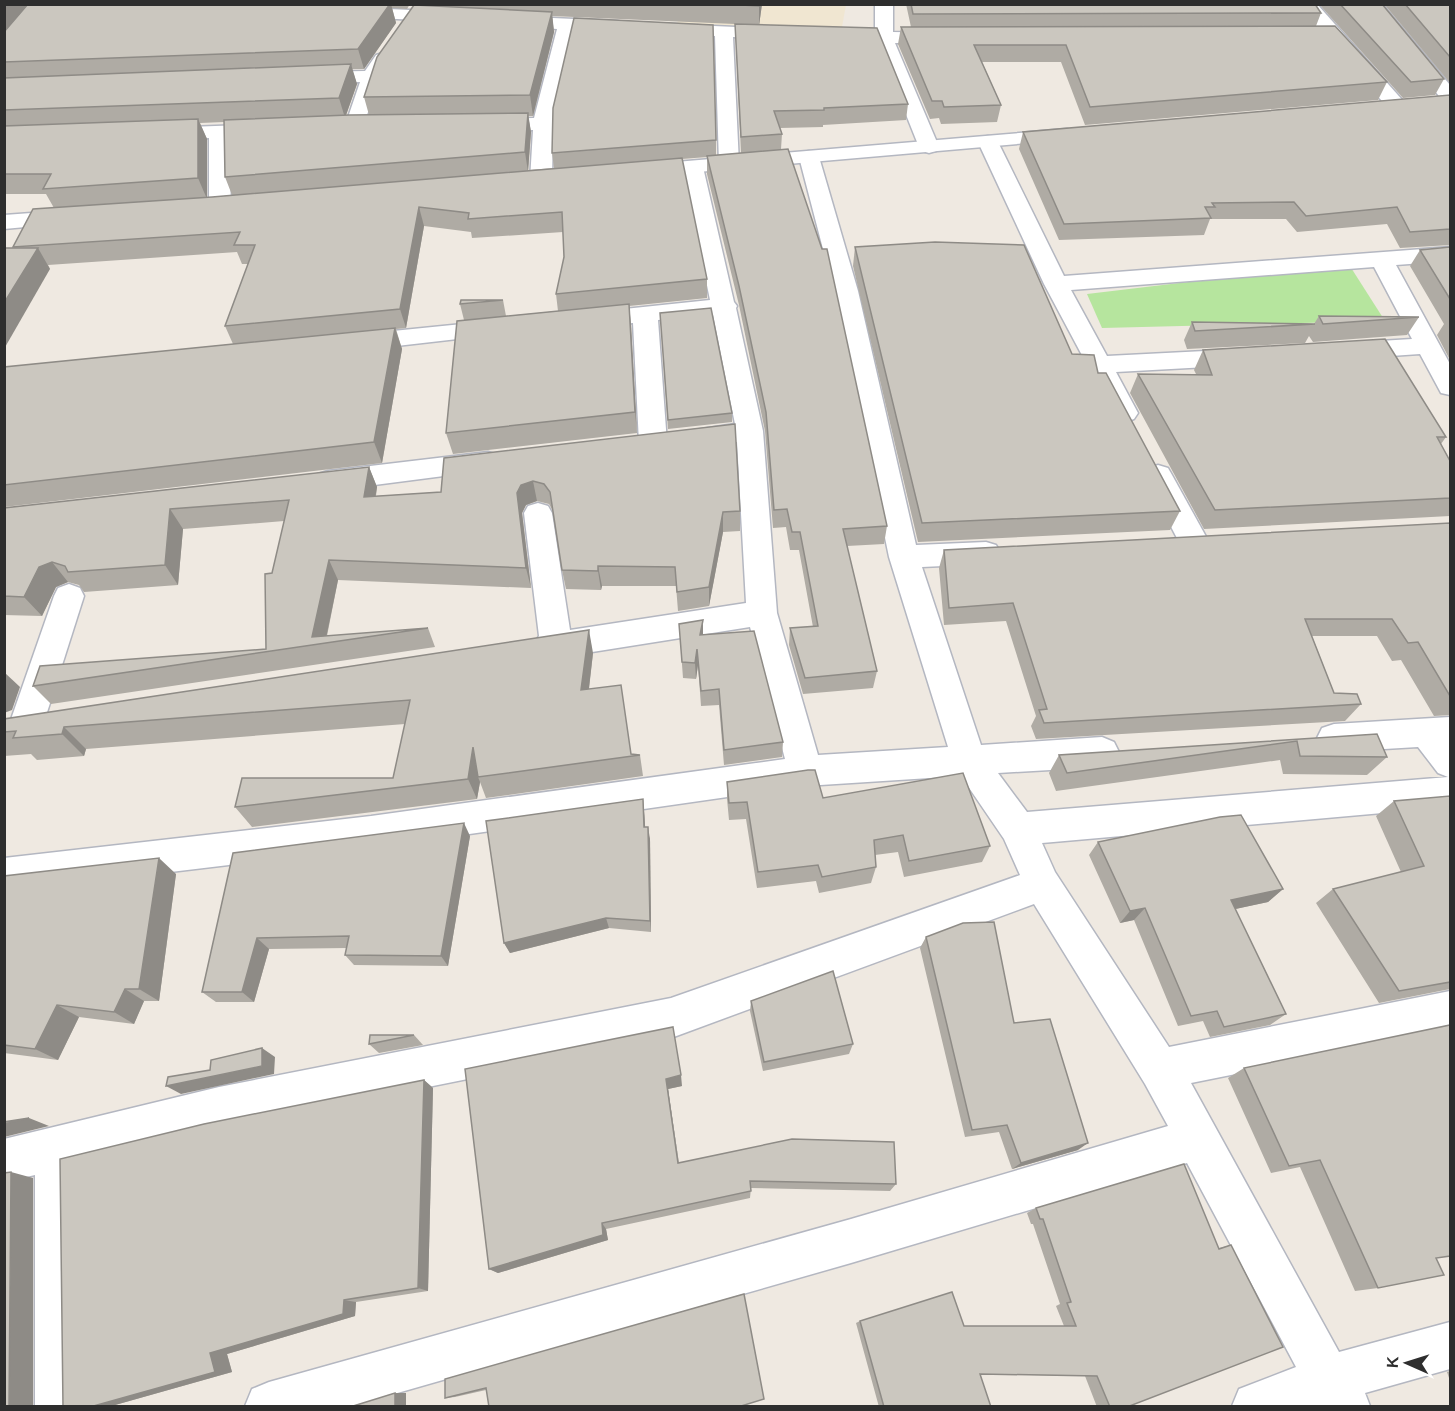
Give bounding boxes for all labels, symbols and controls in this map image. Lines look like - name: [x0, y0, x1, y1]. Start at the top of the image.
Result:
- north arrow: [1377, 1333, 1437, 1393]
- text: K: [1384, 1356, 1401, 1368]

